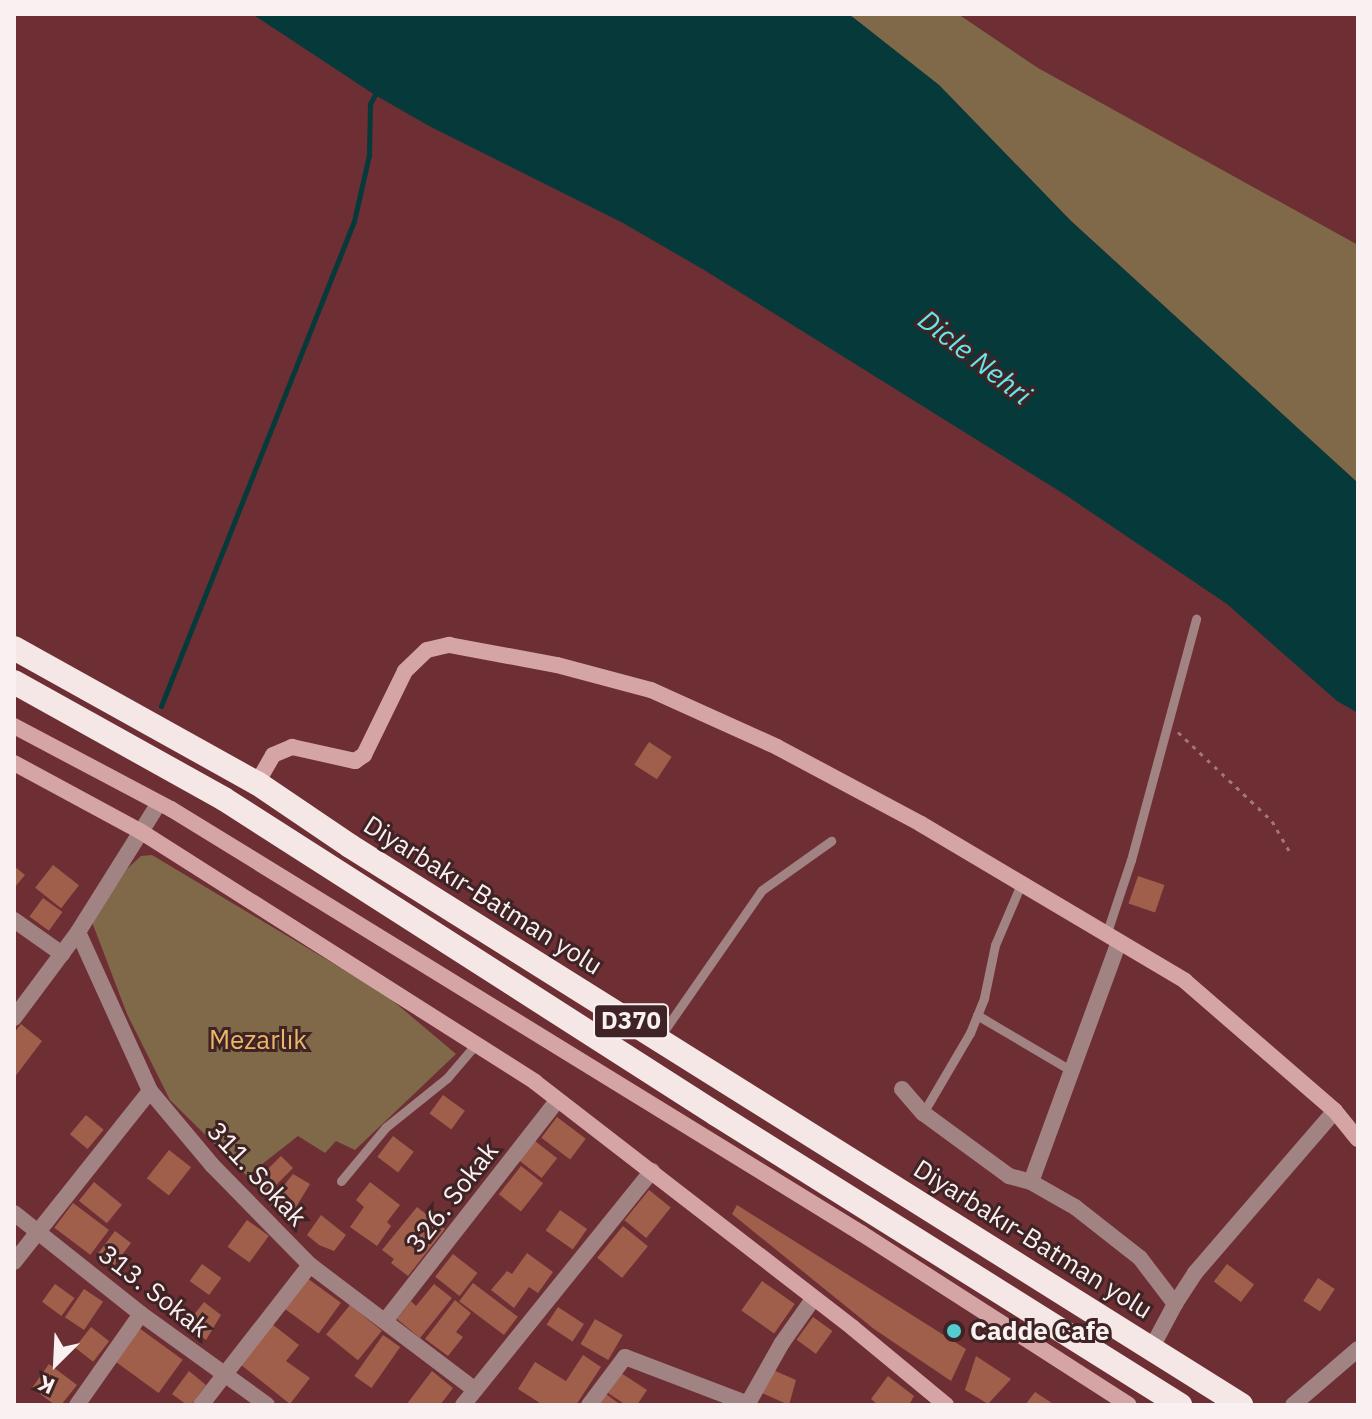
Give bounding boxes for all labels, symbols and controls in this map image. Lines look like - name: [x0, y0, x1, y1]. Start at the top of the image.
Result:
- water label: Dicle Nehri: [912, 302, 1038, 412]
- street label: Diyarbakır-Batman yolu: [358, 809, 608, 981]
- road number: D370: [593, 1001, 669, 1041]
- park label: Mezarlık: [209, 1024, 307, 1056]
- street label: 311. Sokak: [201, 1116, 313, 1232]
- street label: 326. Sokak: [399, 1136, 505, 1258]
- street label: Diyarbakır-Batman yolu: [908, 1153, 1158, 1325]
- street label: 313. Sokak: [93, 1238, 215, 1344]
- place label: Cadde Cafe: [970, 1315, 1110, 1347]
- marker: Cadde Cafe: [945, 1322, 963, 1340]
- north arrow: [16, 1323, 96, 1403]
- text: K: [33, 1369, 59, 1402]

